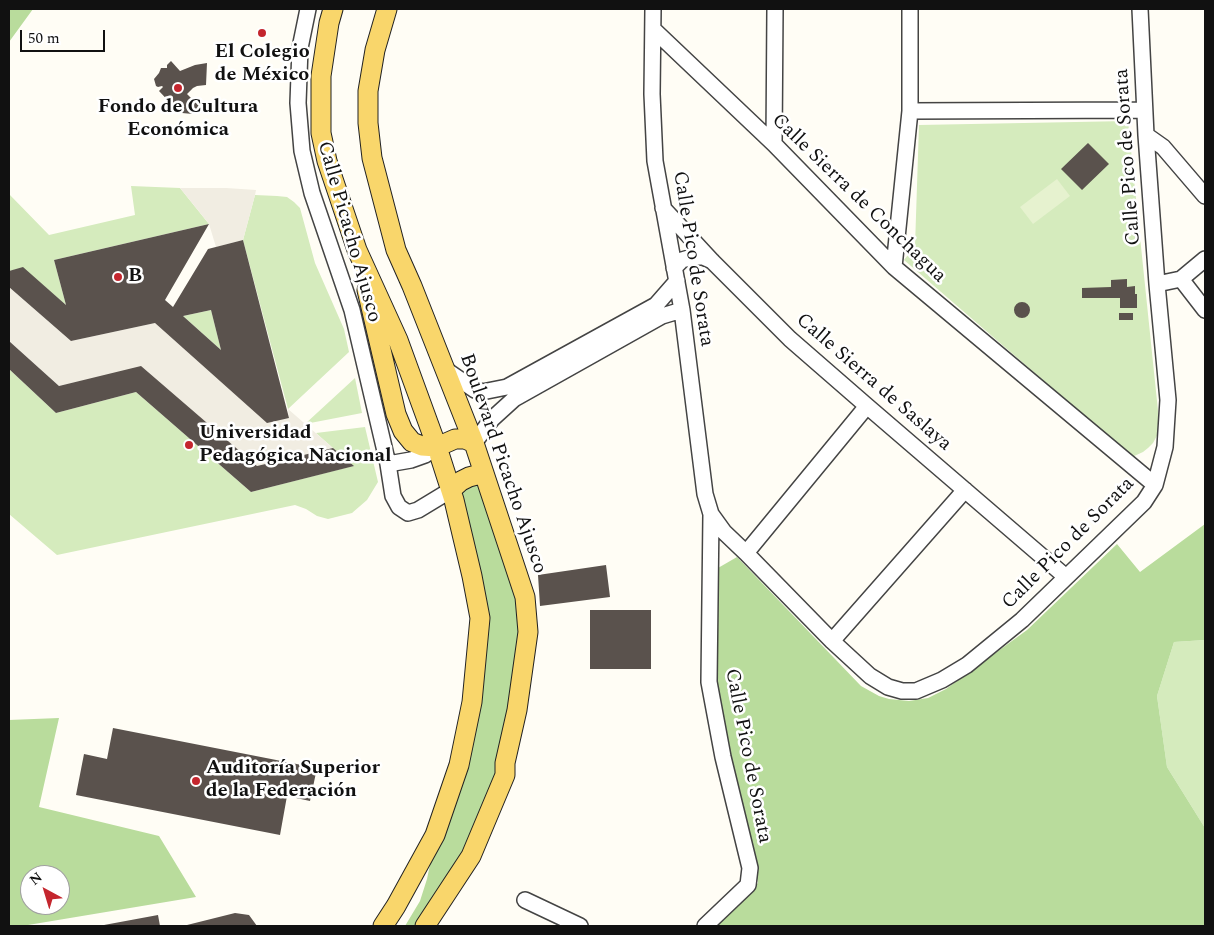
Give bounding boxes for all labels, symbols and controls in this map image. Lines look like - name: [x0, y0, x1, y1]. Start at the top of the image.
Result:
- scale bar: [22, 20, 108, 52]
- text: 50 m: [28, 27, 60, 50]
- marker: El Colegio de México: [256, 27, 268, 39]
- place label: El Colegio de México: [214, 41, 310, 88]
- street label: Calle Pico de Sorata: [1111, 68, 1147, 246]
- marker: Fondo de Cultura Económica: [172, 82, 184, 94]
- place label: Fondo de Cultura Económica: [98, 96, 258, 143]
- street label: Calle Sierra de Conchagua: [766, 109, 950, 289]
- street label: Calle Picacho Ajusco: [311, 139, 385, 325]
- street label: Calle Pico de Sorata: [666, 169, 718, 349]
- place label: B: [128, 265, 142, 289]
- marker: B: [112, 271, 124, 283]
- street label: Calle Sierra de Saslaya: [790, 309, 956, 457]
- street label: Boulevard Picacho Ajusco: [453, 351, 551, 577]
- place label: Universidad Pedagógica Nacional: [199, 422, 392, 469]
- marker: Universidad Pedagógica Nacional: [183, 439, 195, 451]
- street label: Calle Pico de Sorata: [998, 473, 1140, 615]
- street label: Calle Pico de Sorata: [718, 667, 776, 845]
- place label: Auditoría Superior de la Federación: [206, 757, 380, 804]
- marker: Auditoría Superior de la Federación: [190, 775, 202, 787]
- north arrow: [20, 865, 70, 915]
- text: N: [25, 867, 47, 890]

